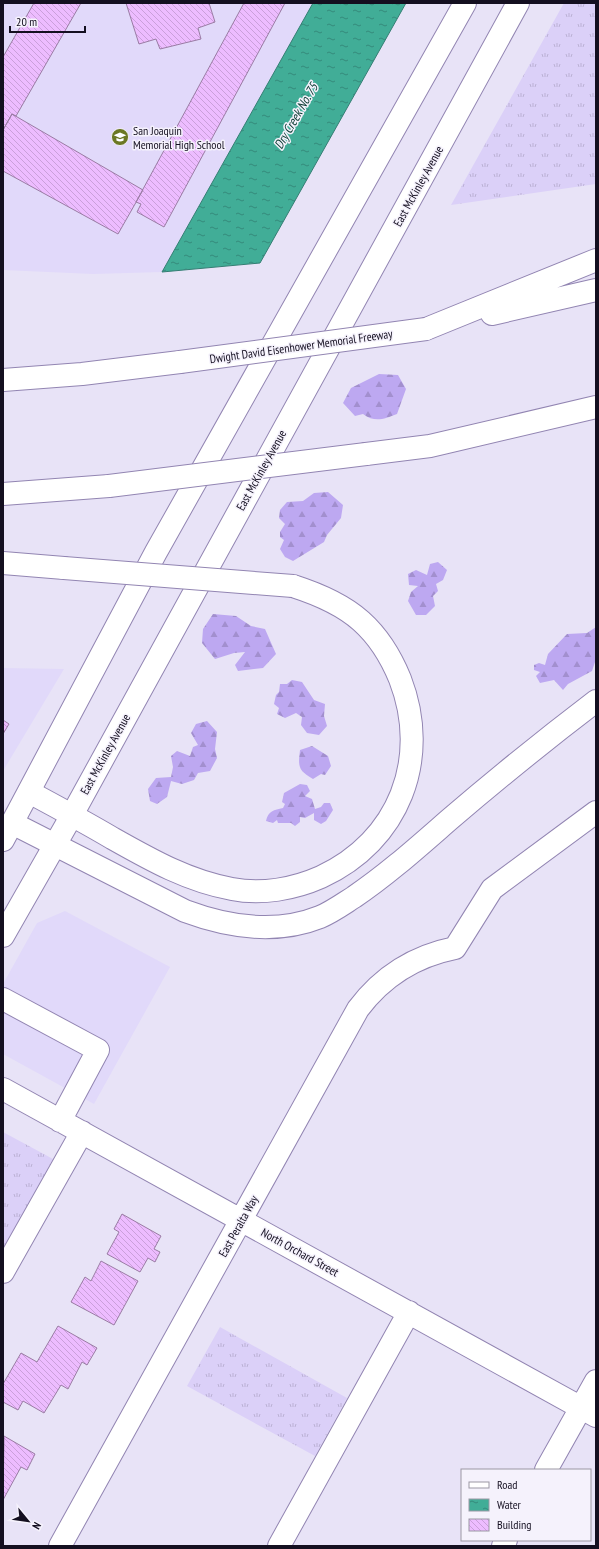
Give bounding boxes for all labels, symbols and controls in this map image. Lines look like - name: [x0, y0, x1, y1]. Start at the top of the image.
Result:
- scale bar: [10, 8, 85, 34]
- text: 20 m: [16, 14, 37, 29]
- water label: Dry Creek No. 75: [270, 79, 322, 152]
- place label: San Joaquin Memorial High School: [133, 123, 225, 152]
- school or university icon: San Joaquin Memorial High School: [110, 127, 130, 147]
- street label: East McKinley Avenue: [390, 143, 446, 229]
- street label: Dwight David Eisenhower Memorial Freeway: [209, 326, 394, 366]
- street label: East McKinley Avenue: [233, 427, 289, 513]
- street label: East McKinley Avenue: [77, 711, 133, 797]
- street label: East Peralta Way: [215, 1192, 261, 1259]
- street label: North Orchard Street: [259, 1224, 342, 1280]
- legend: [461, 1469, 591, 1541]
- text: Road: [497, 1477, 517, 1492]
- text: Water: [497, 1497, 522, 1512]
- north arrow: [8, 1501, 48, 1541]
- text: Building: [497, 1517, 532, 1532]
- text: N: [29, 1520, 44, 1532]

